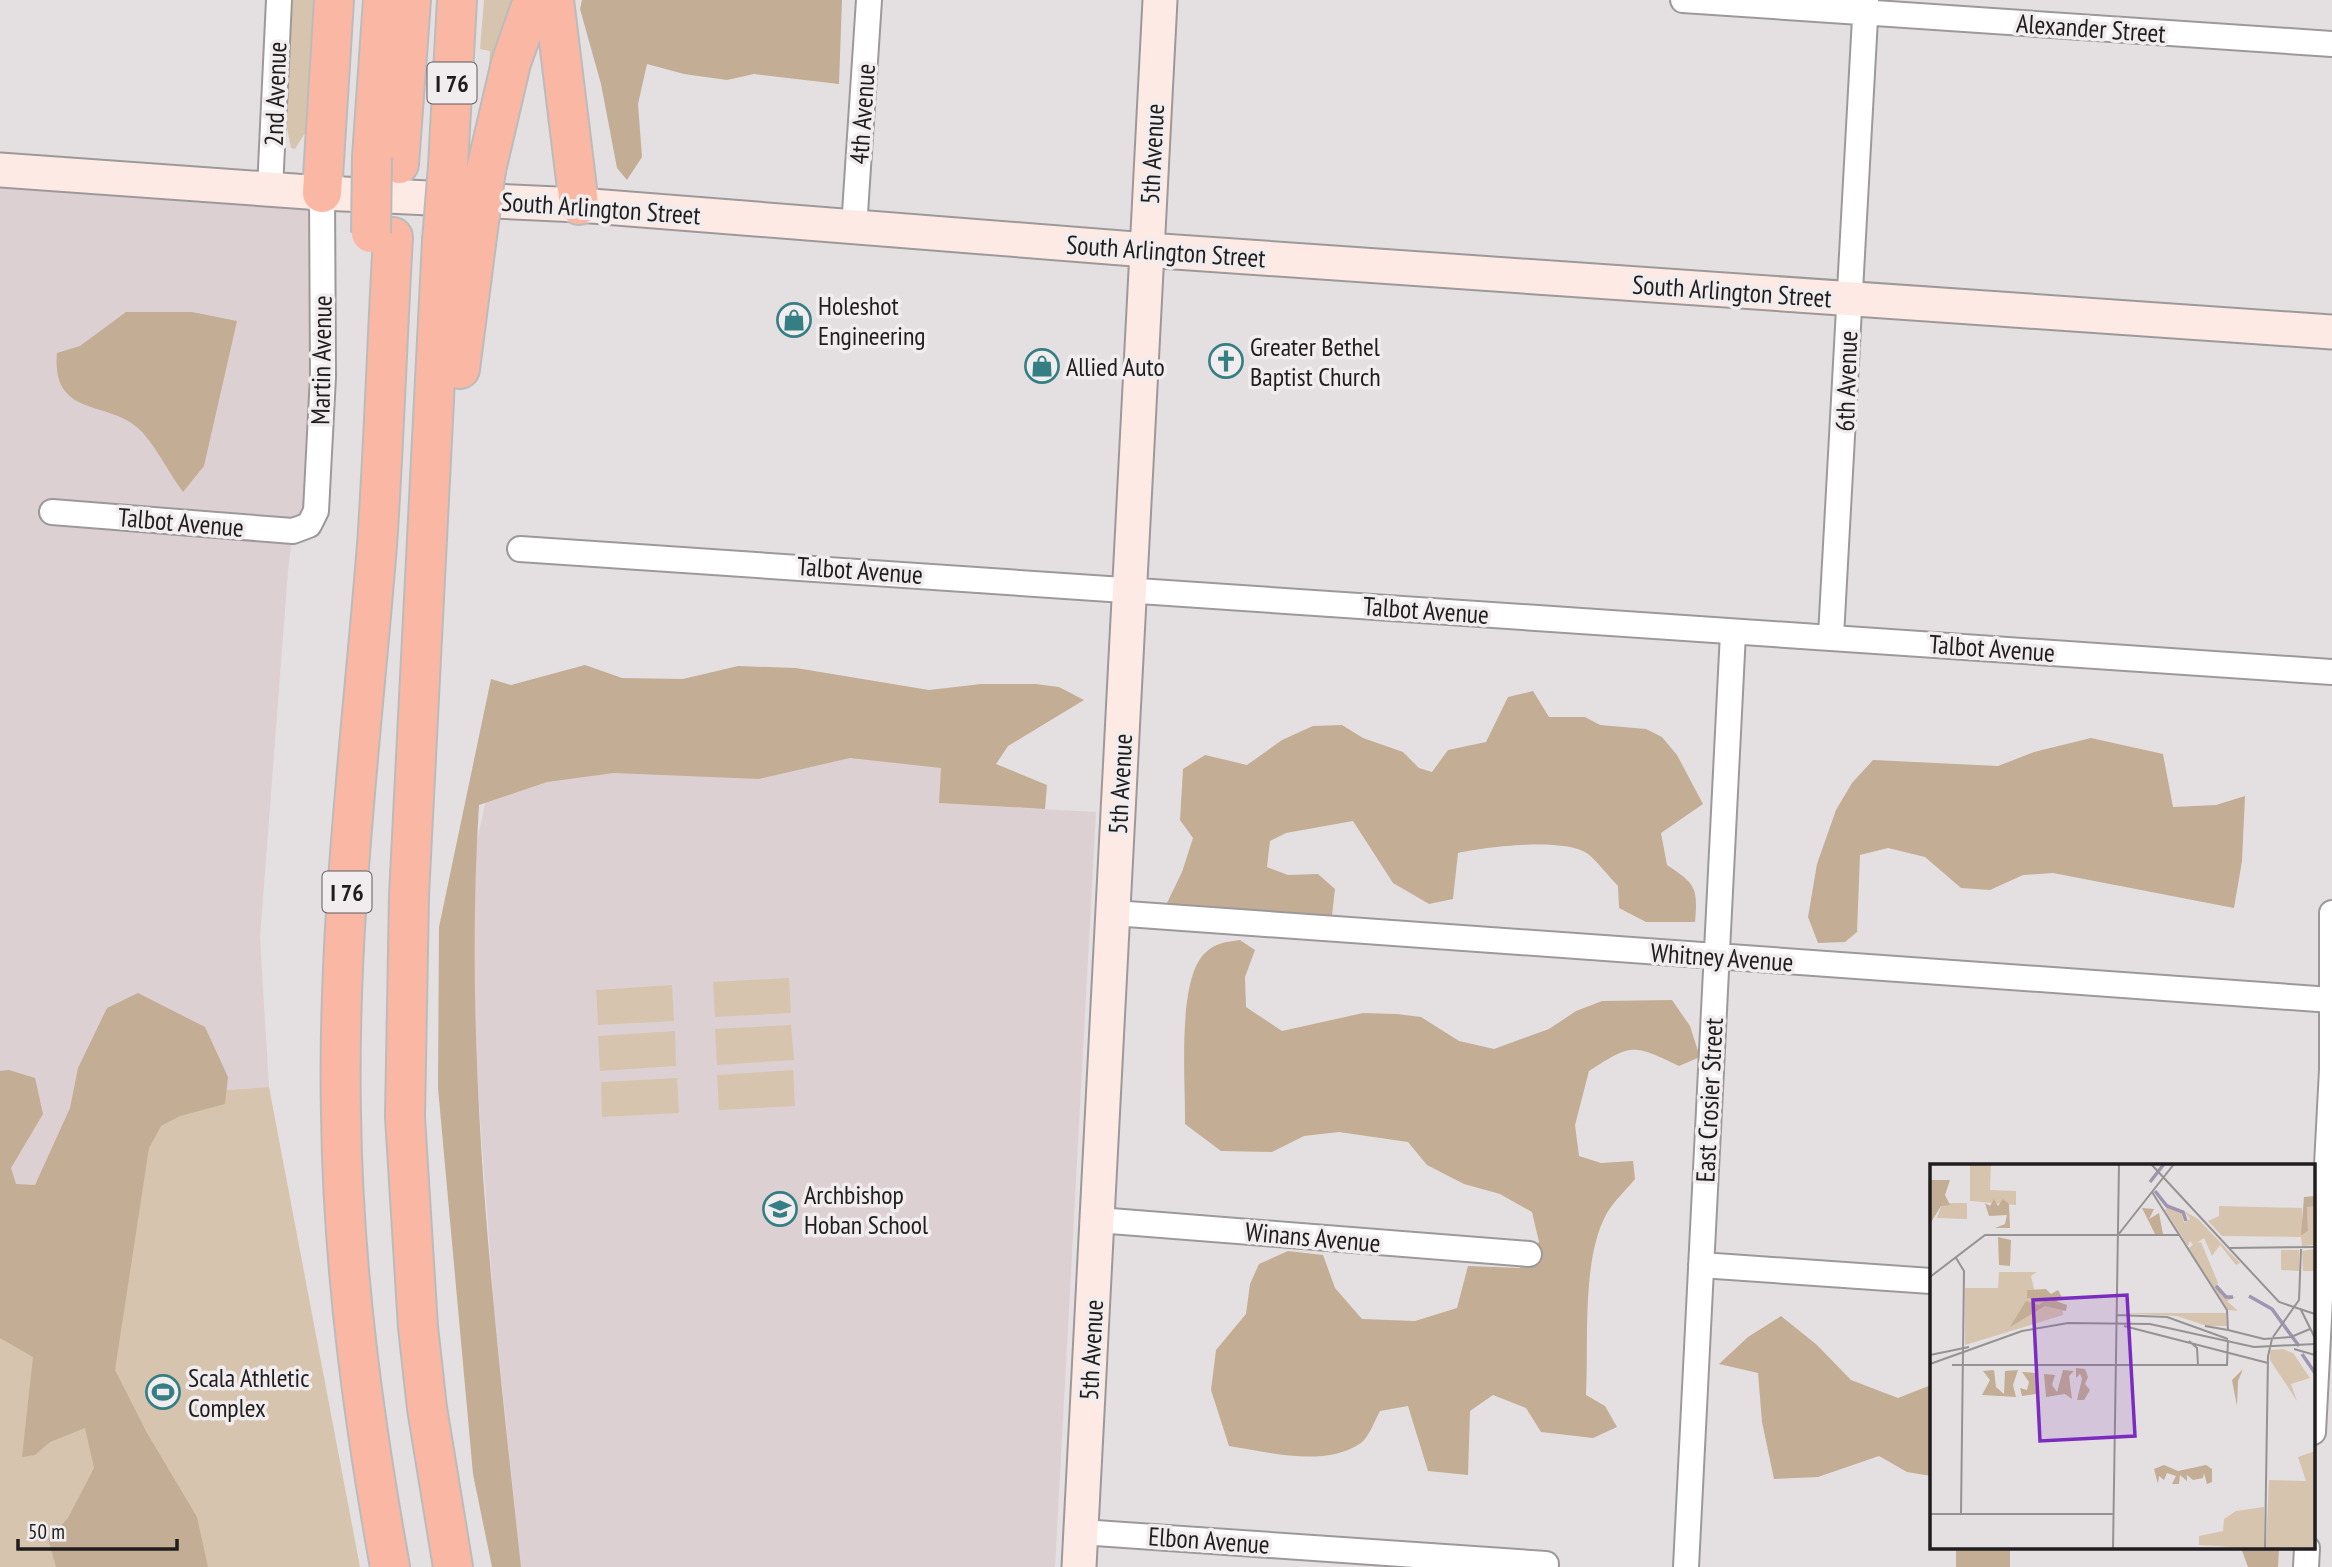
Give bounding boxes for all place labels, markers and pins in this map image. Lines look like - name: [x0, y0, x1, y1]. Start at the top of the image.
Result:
- place label: Holeshot Engineering: [818, 289, 926, 352]
- shop icon: Holeshot Engineering: [775, 301, 813, 339]
- place label: Greater Bethel Baptist Church: [1250, 330, 1381, 393]
- church icon: Greater Bethel Baptist Church: [1207, 342, 1245, 380]
- shop icon: Allied Auto: [1023, 347, 1061, 385]
- place label: Allied Auto: [1066, 350, 1165, 383]
- place label: Archbishop Hoban School: [804, 1178, 928, 1241]
- school or university icon: Archbishop Hoban School: [761, 1190, 799, 1228]
- place label: Scala Athletic Complex: [188, 1361, 309, 1424]
- sports icon: Scala Athletic Complex: [144, 1373, 182, 1411]

